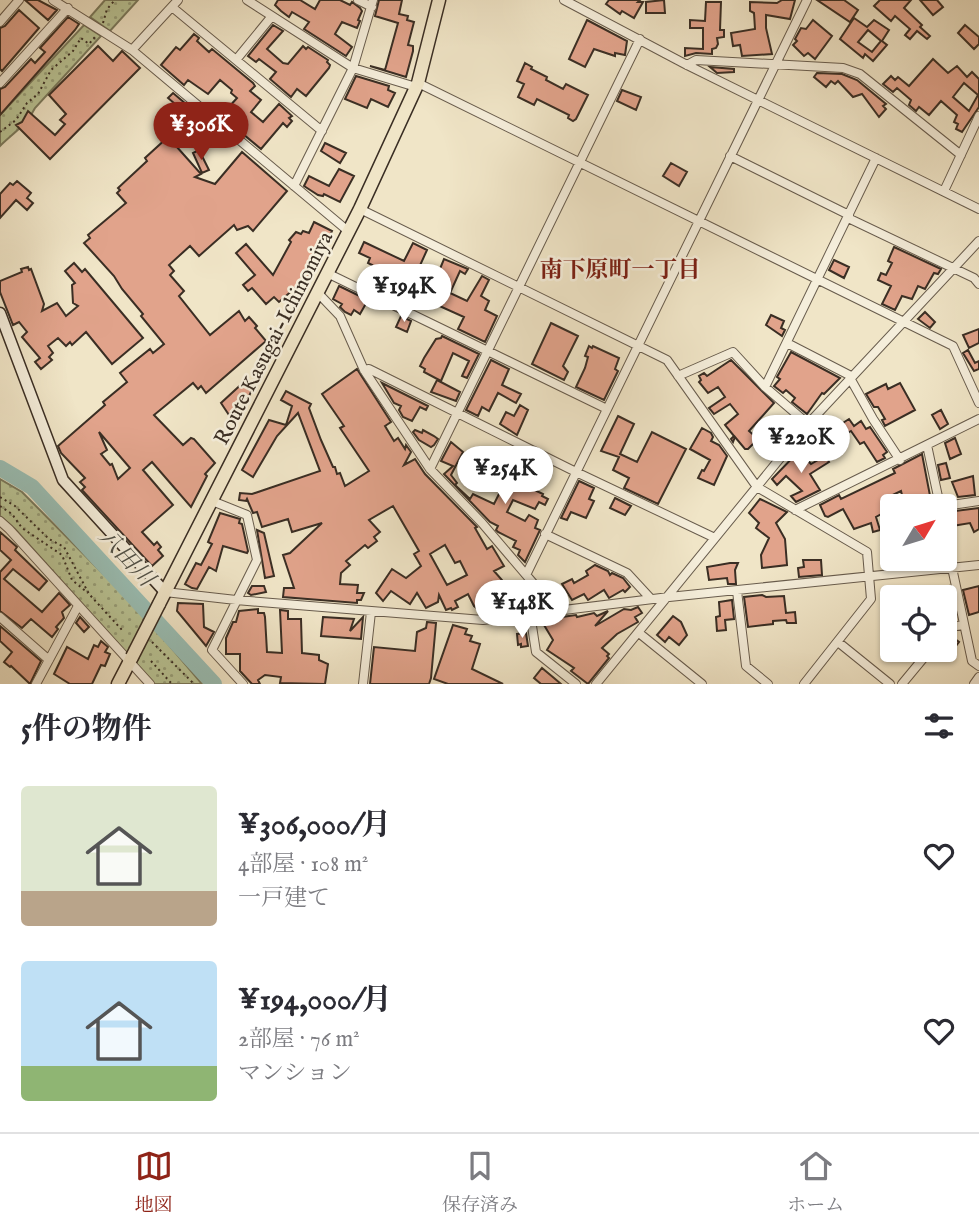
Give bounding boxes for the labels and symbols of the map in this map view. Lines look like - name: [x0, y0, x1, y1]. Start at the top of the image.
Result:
- pin: ¥306K: [152, 102, 250, 162]
- street label: Route Kasugai-Ichinomiya: [209, 227, 340, 450]
- district label: 南下原町一丁目: [540, 256, 701, 285]
- pin: ¥194K: [355, 264, 453, 324]
- pin: ¥220K: [752, 416, 850, 475]
- pin: ¥254K: [456, 447, 554, 506]
- north arrow: [880, 494, 957, 570]
- water label: 八田川: [92, 523, 162, 595]
- pin: ¥148K: [473, 580, 571, 640]

